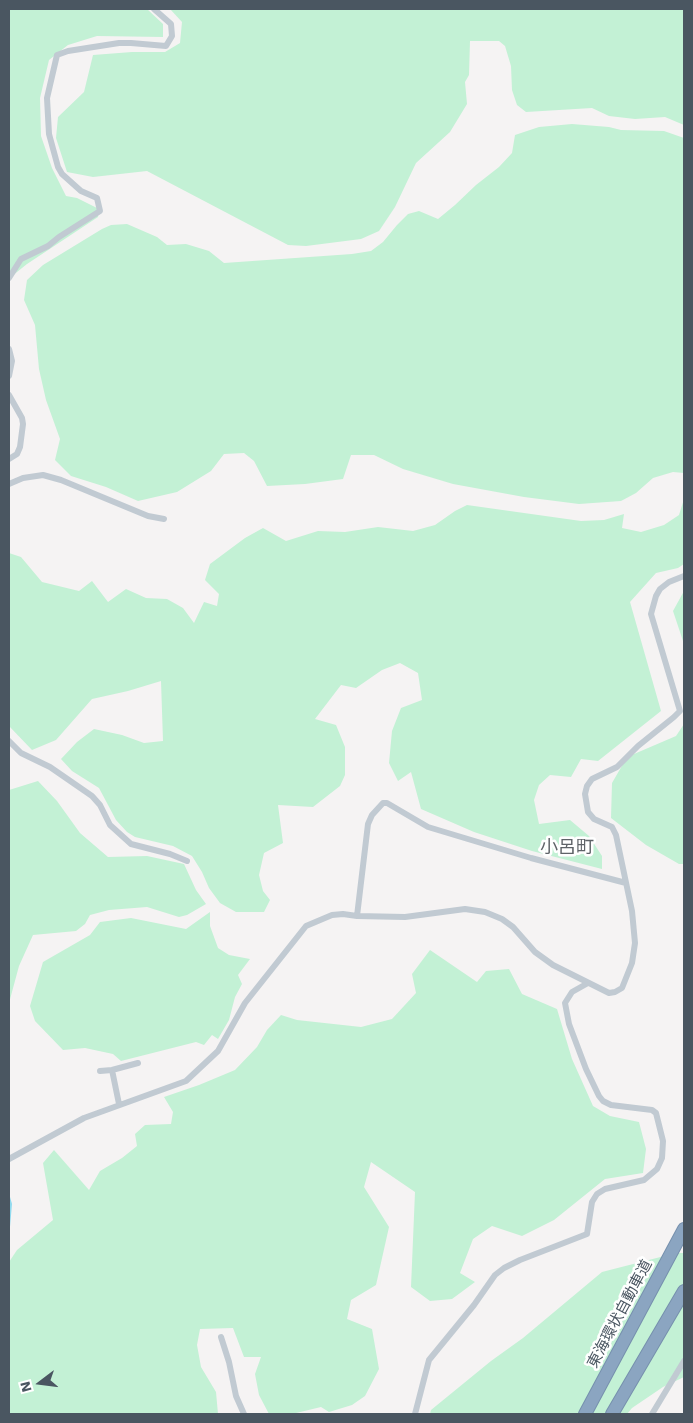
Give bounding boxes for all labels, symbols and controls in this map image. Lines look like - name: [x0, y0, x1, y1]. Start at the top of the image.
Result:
- district label: 小呂町: [540, 837, 594, 859]
- street label: 東海環状自動車道: [584, 1257, 656, 1371]
- north arrow: [15, 1358, 65, 1408]
- text: N: [16, 1380, 35, 1394]

